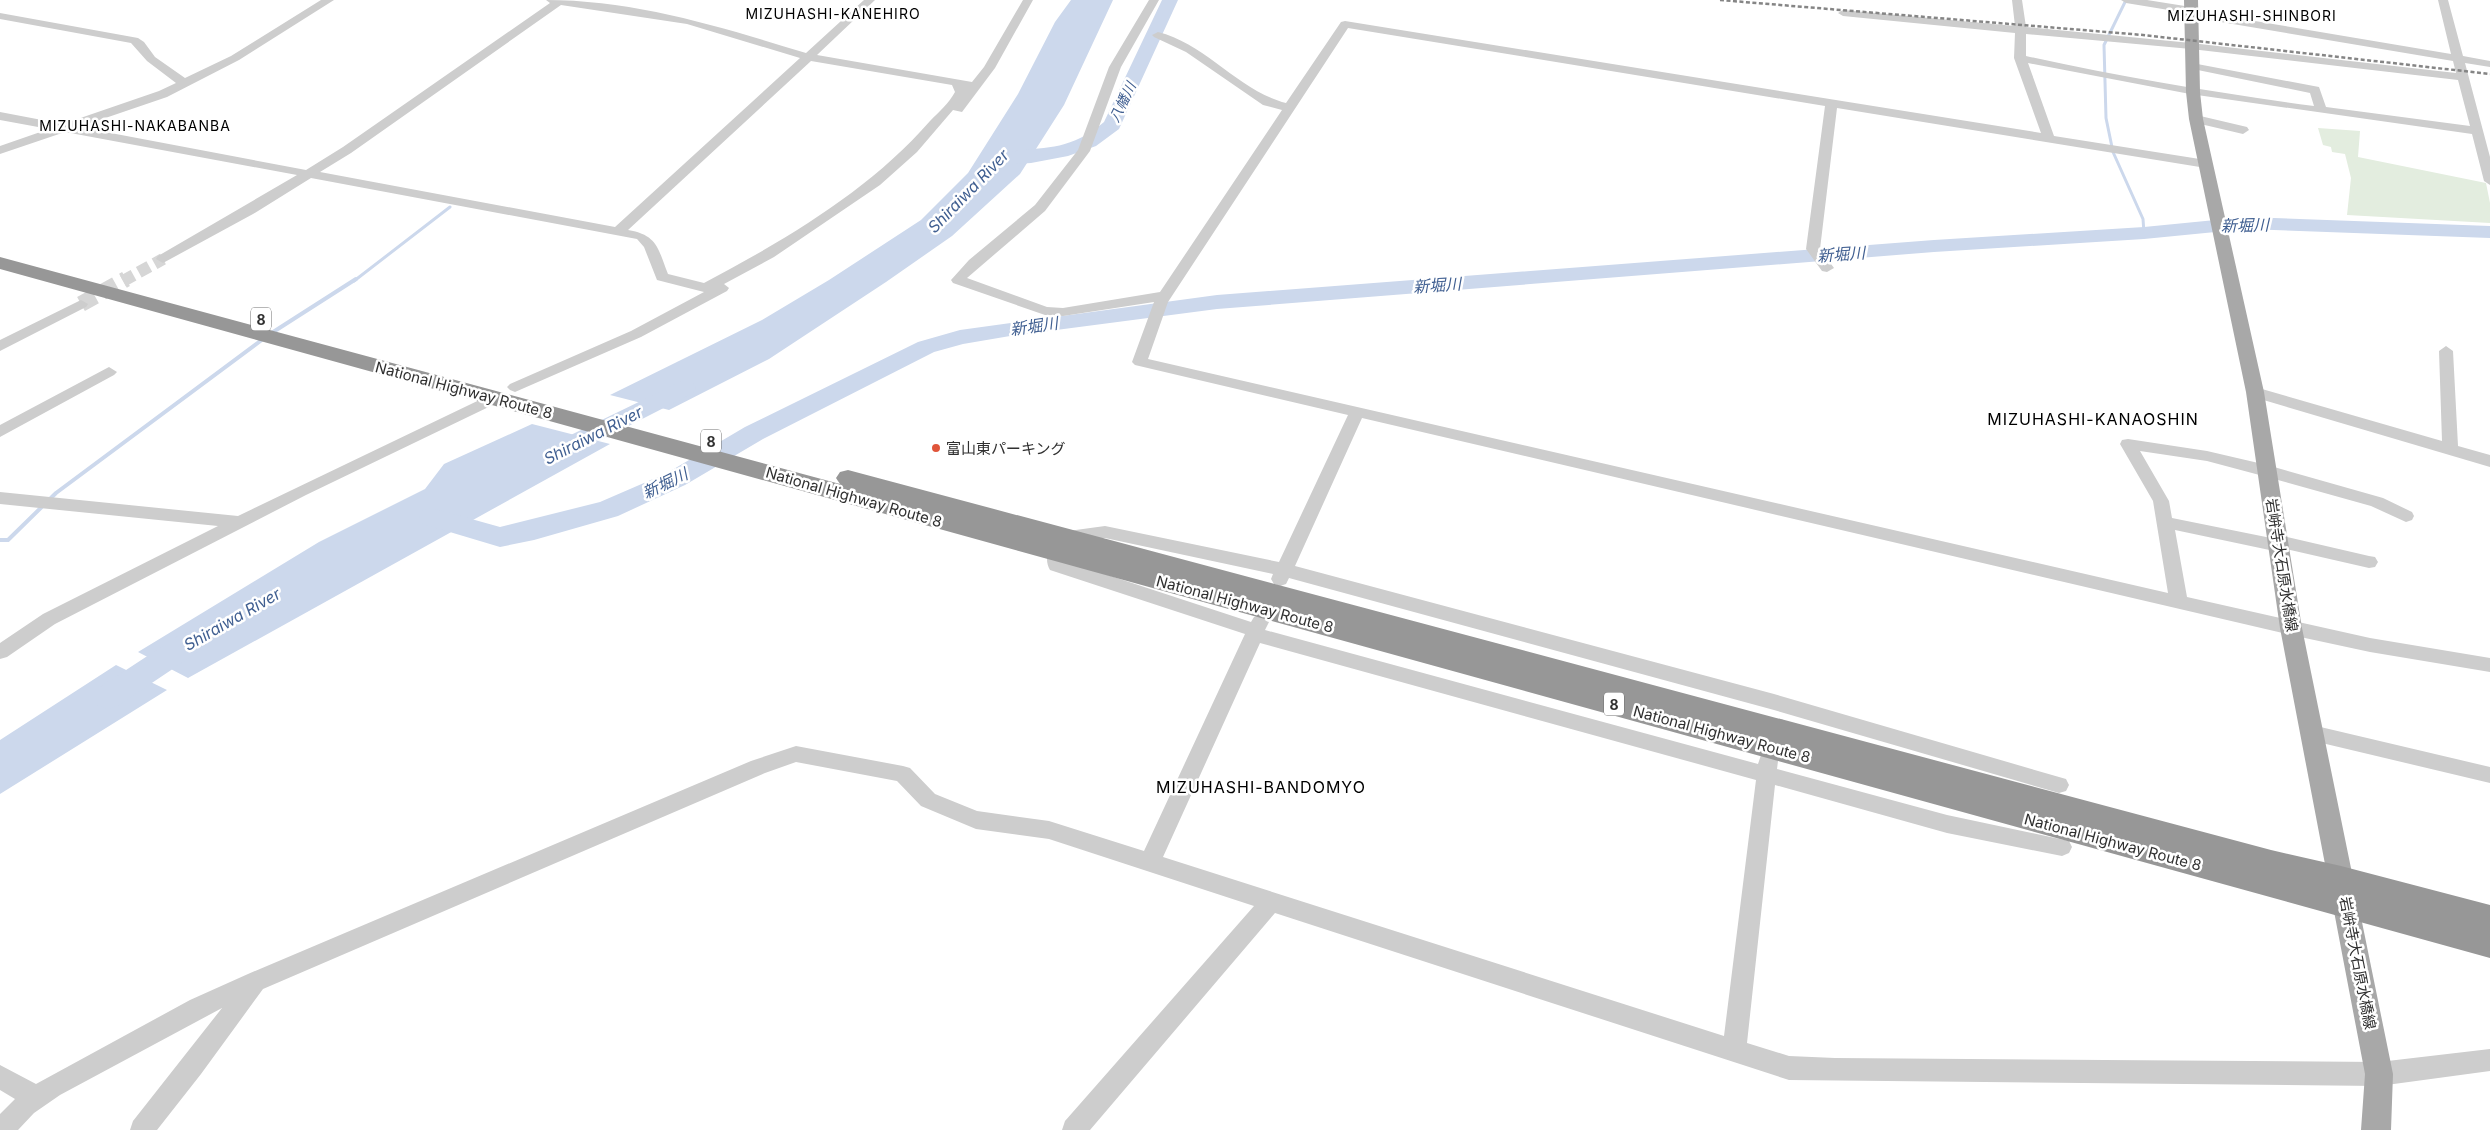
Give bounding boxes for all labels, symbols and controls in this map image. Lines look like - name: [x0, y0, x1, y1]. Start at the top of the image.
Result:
- district label: MIZUHASHI-KANEHIRO: [745, 5, 921, 22]
- district label: MIZUHASHI-SHINBORI: [2167, 7, 2337, 24]
- water label: 八幡川: [1105, 78, 1140, 125]
- district label: MIZUHASHI-NAKABANBA: [39, 117, 231, 134]
- water label: Shiraiwa River: [923, 144, 1013, 237]
- water label: 新堀川: [2221, 215, 2271, 235]
- water label: 新堀川: [1816, 242, 1868, 266]
- water label: 新堀川: [1412, 273, 1464, 297]
- road number: 8: [251, 308, 271, 330]
- water label: 新堀川: [1009, 312, 1061, 339]
- street label: National Highway Route 8: [373, 357, 555, 423]
- water label: Shiraiwa River: [540, 401, 647, 468]
- district label: MIZUHASHI-KANAOSHIN: [1987, 409, 2199, 429]
- road number: 8: [701, 430, 721, 452]
- place label: 富山東パーキング: [946, 439, 1066, 458]
- marker: 富山東パーキング: [930, 442, 942, 454]
- water label: 新堀川: [639, 463, 693, 503]
- street label: National Highway Route 8: [764, 463, 944, 531]
- street label: 岩峅寺大石原水橋線: [2262, 497, 2302, 633]
- street label: National Highway Route 8: [1154, 571, 1336, 637]
- water label: Shiraiwa River: [180, 583, 285, 655]
- road number: 8: [1604, 692, 1624, 716]
- street label: National Highway Route 8: [1631, 701, 1813, 767]
- district label: MIZUHASHI-BANDOMYO: [1156, 777, 1366, 797]
- street label: National Highway Route 8: [2022, 809, 2204, 875]
- street label: 岩峅寺大石原水橋線: [2336, 895, 2380, 1031]

